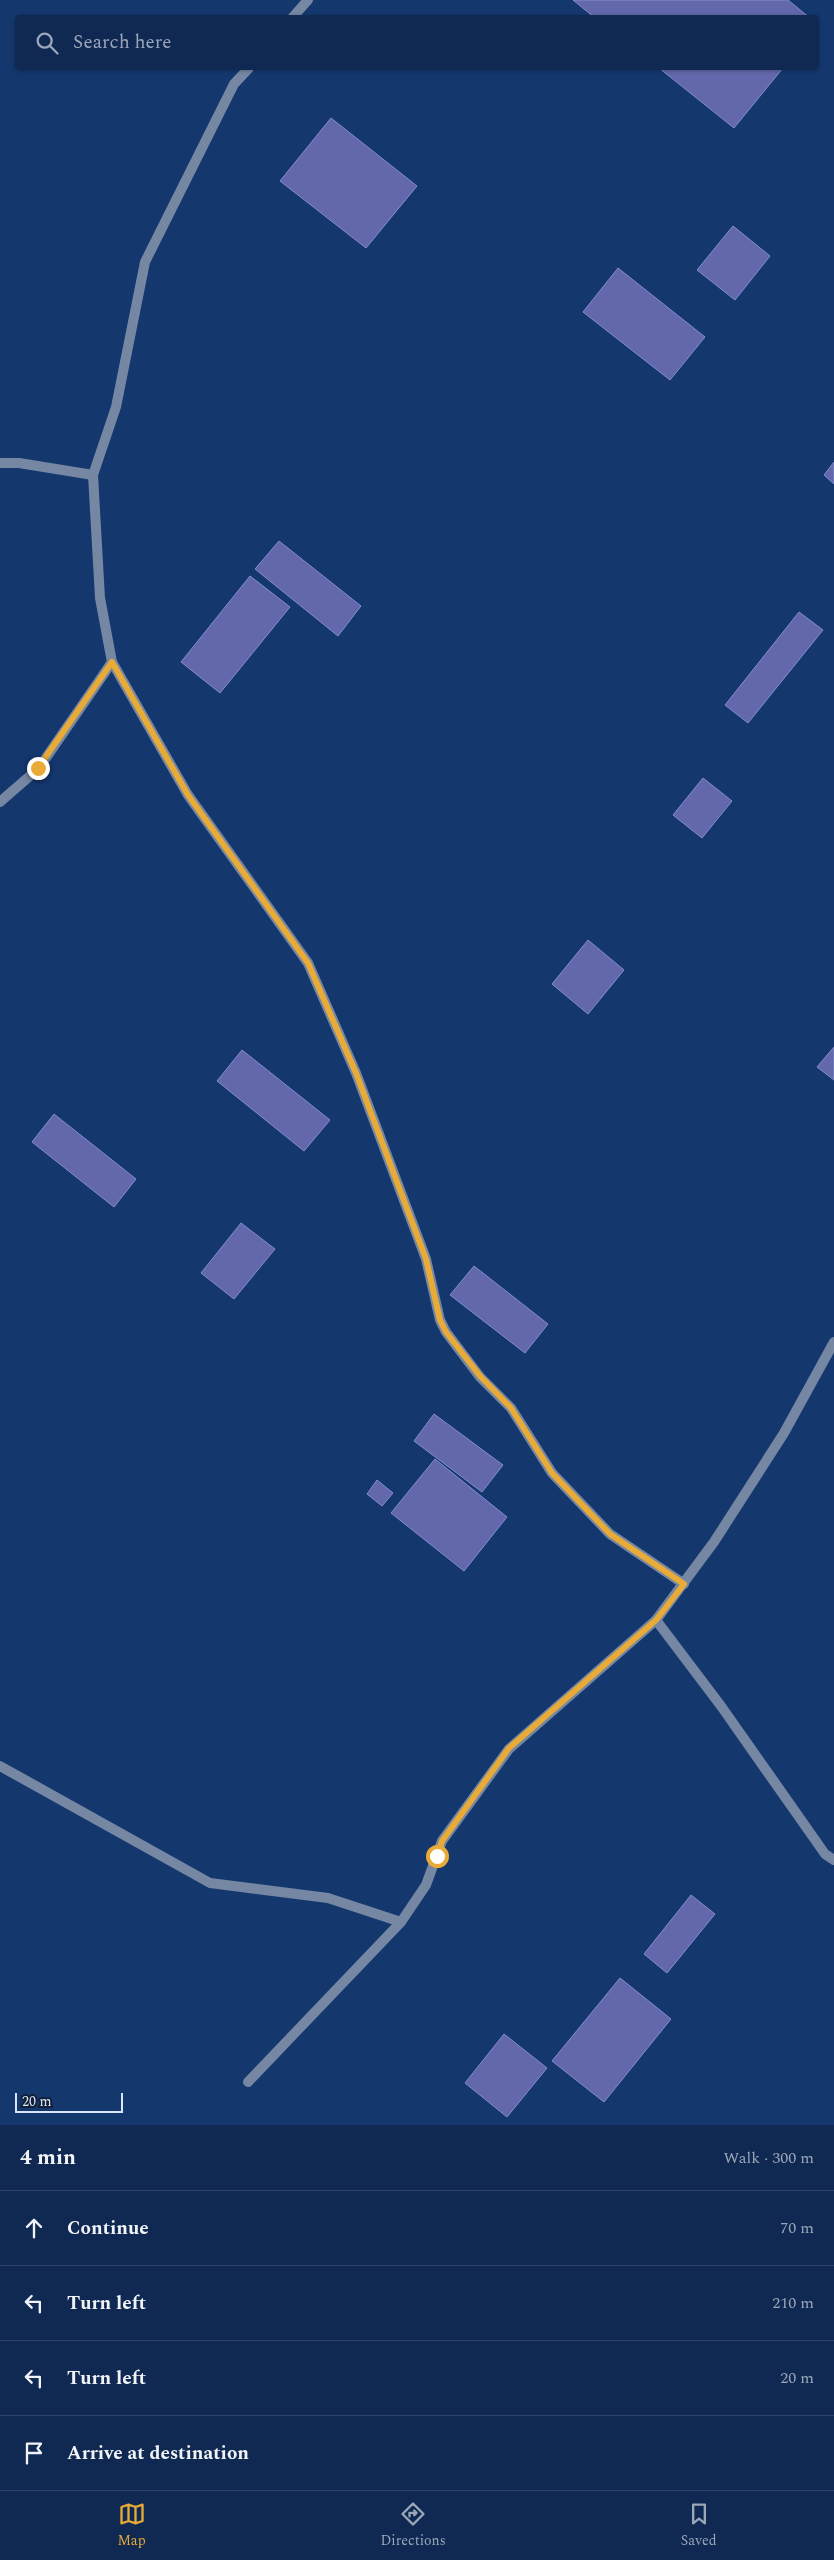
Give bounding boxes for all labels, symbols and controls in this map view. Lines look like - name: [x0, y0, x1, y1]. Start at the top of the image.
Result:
- search box: [15, 15, 819, 70]
- text: Search here: [73, 28, 172, 57]
- icon: search: [33, 29, 61, 57]
- route end: [27, 757, 50, 780]
- route start: [426, 1845, 449, 1868]
- scale bar: [15, 2090, 122, 2113]
- text: 20 m: [22, 2091, 52, 2112]
- text: 4 min: [20, 2142, 76, 2174]
- text: Walk · 300 m: [723, 2146, 814, 2170]
- icon: ahead: [20, 2214, 48, 2242]
- text: Continue: [67, 2214, 149, 2243]
- text: 70 m: [780, 2216, 814, 2240]
- icon: left: [20, 2289, 48, 2317]
- text: Turn left: [67, 2289, 146, 2318]
- text: 210 m: [772, 2291, 814, 2315]
- icon: left: [20, 2364, 48, 2392]
- text: Turn left: [67, 2364, 146, 2393]
- text: 20 m: [780, 2366, 814, 2390]
- icon: arrive: [20, 2439, 48, 2467]
- text: Arrive at destination: [67, 2439, 249, 2468]
- tab: Map: [117, 2500, 146, 2551]
- tab: Directions: [380, 2500, 446, 2551]
- tab: Saved: [681, 2500, 717, 2551]

